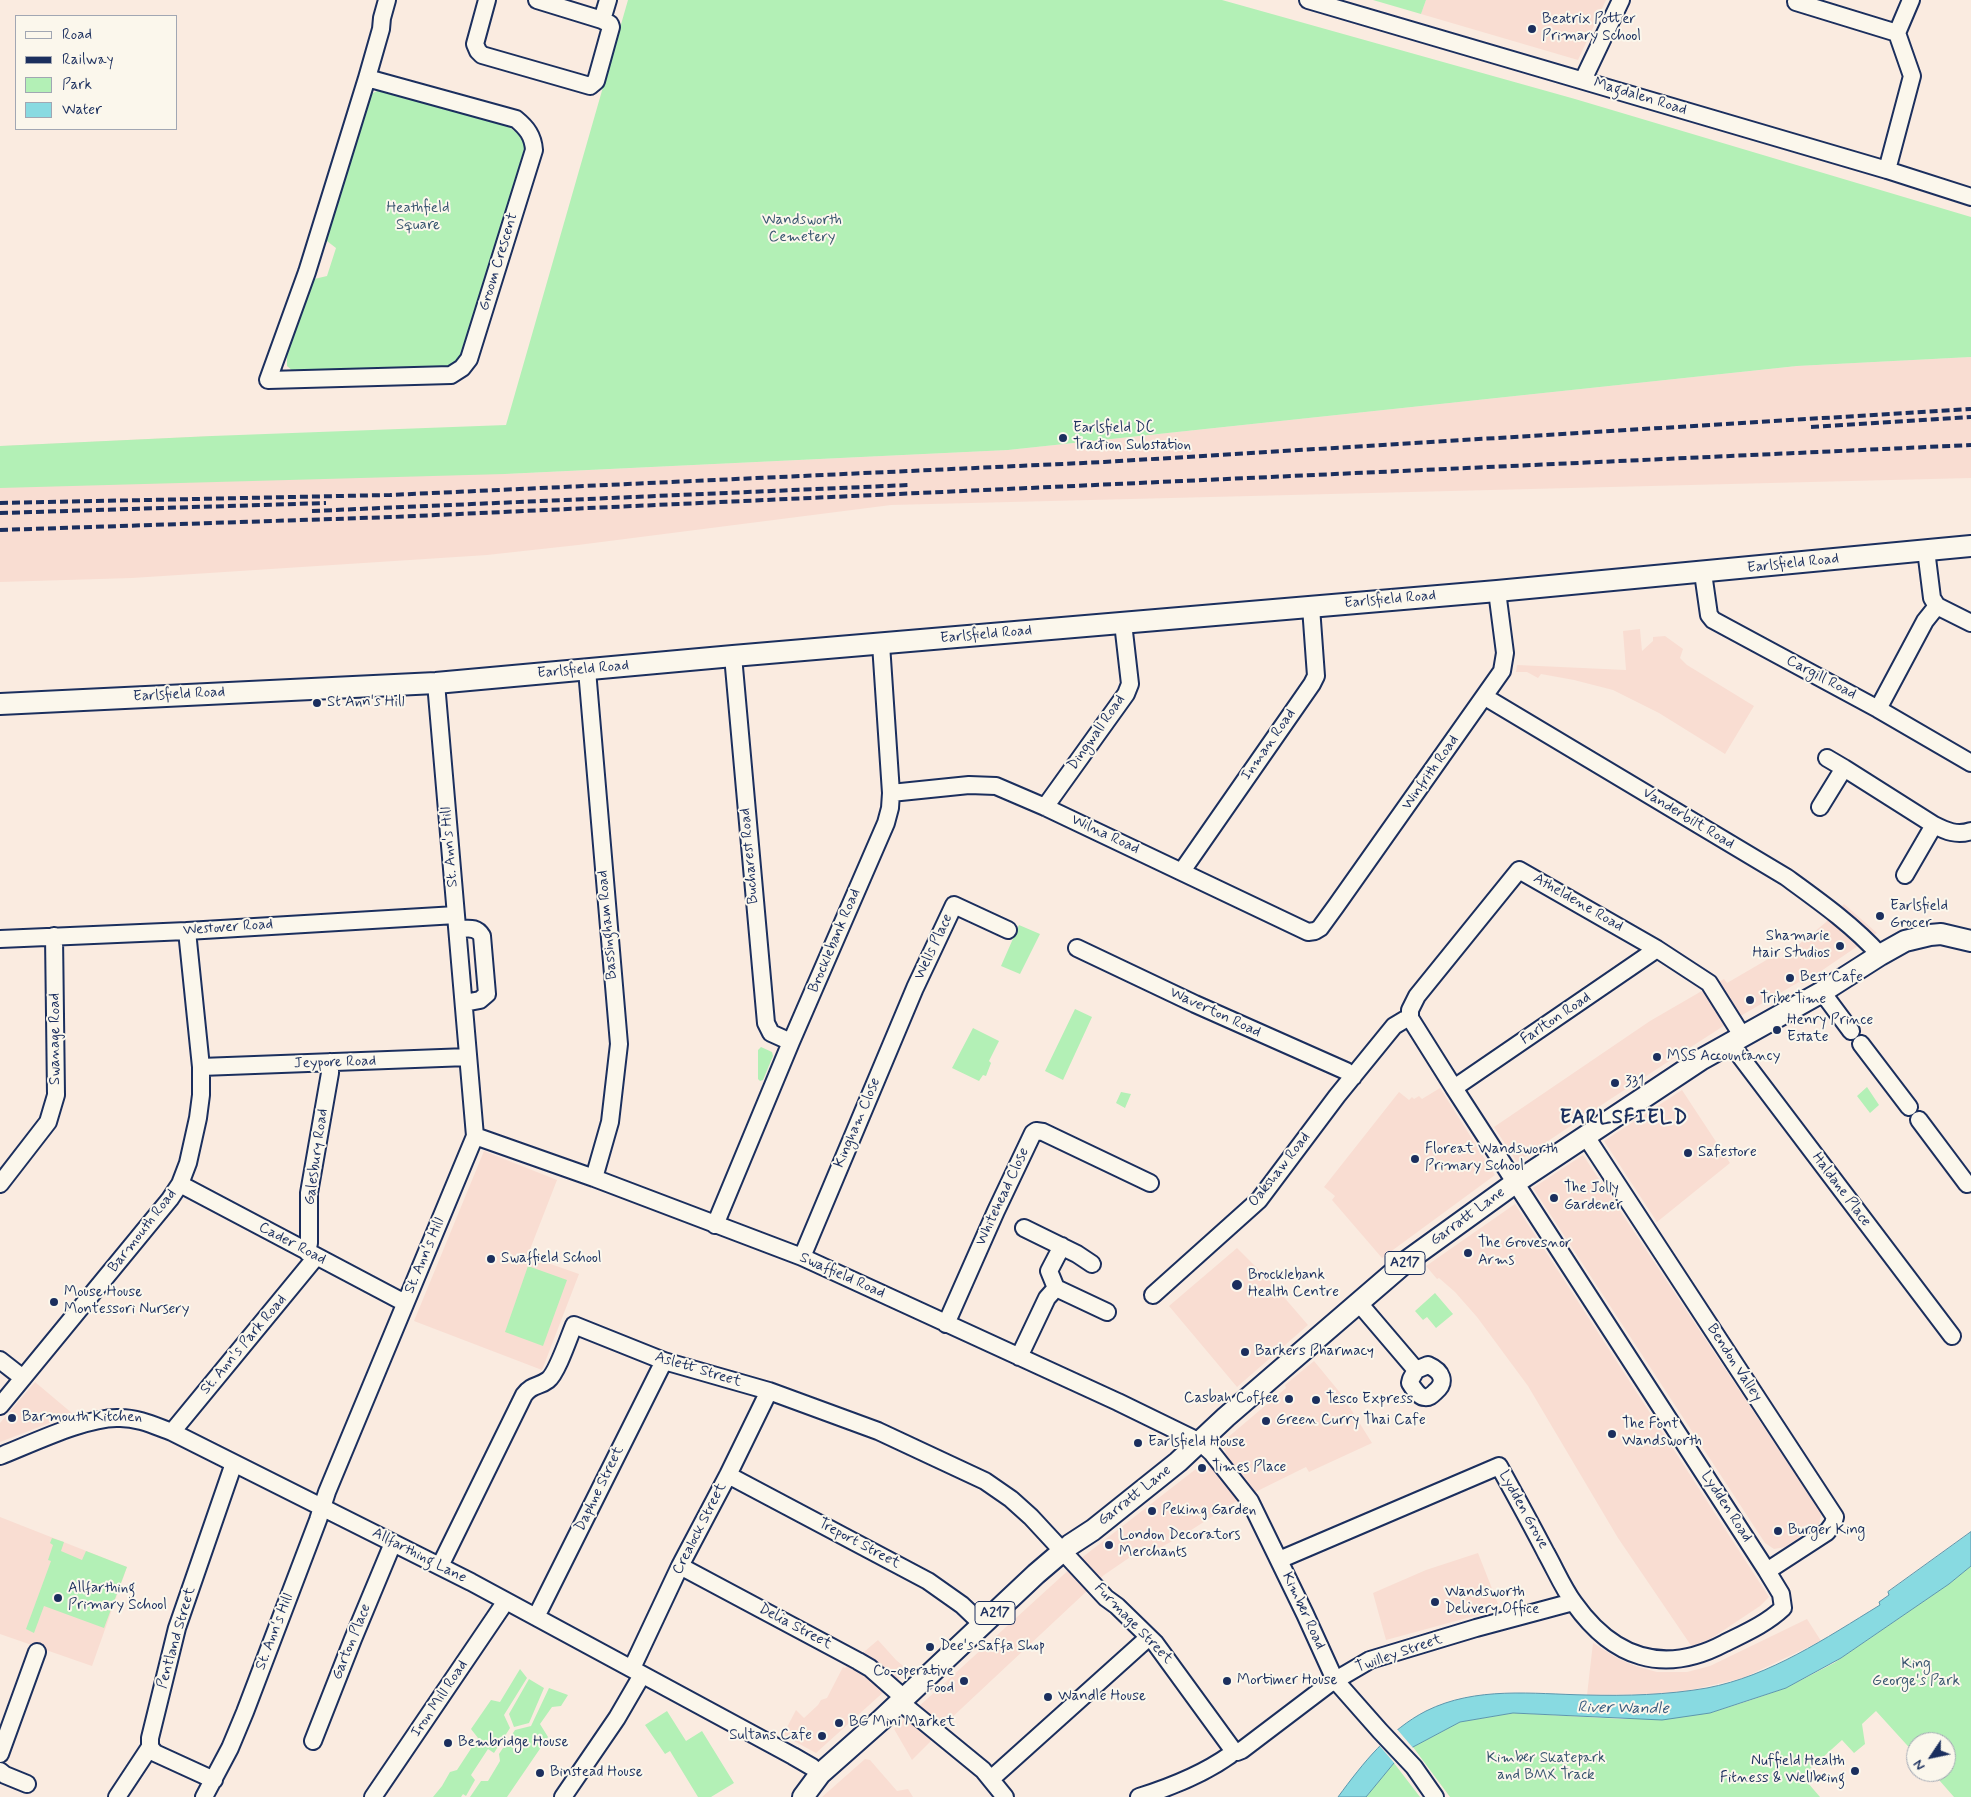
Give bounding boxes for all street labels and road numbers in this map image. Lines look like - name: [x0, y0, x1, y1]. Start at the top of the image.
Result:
- street label: Magdalen Road: [1591, 74, 1689, 120]
- street label: Groom Crescent: [476, 211, 522, 313]
- street label: Earlsfield Road: [1746, 550, 1840, 578]
- street label: Earlsfield Road: [1343, 587, 1437, 613]
- street label: Earlsfield Road: [939, 622, 1033, 648]
- street label: Cargill Road: [1783, 652, 1859, 704]
- street label: Earlsfield Road: [536, 657, 630, 683]
- street label: Earlsfield Road: [133, 684, 225, 706]
- street label: Dingwall Road: [1064, 692, 1130, 774]
- street label: Inman Road: [1238, 706, 1300, 784]
- street label: Winfrith Road: [1399, 732, 1463, 814]
- street label: Vanderbilt Road: [1639, 784, 1737, 854]
- street label: St. Ann's Hill: [438, 806, 462, 888]
- street label: Bucharest Road: [737, 807, 763, 905]
- street label: Wilna Road: [1068, 811, 1142, 859]
- street label: Bassingham Road: [594, 870, 622, 980]
- street label: Atheldene Road: [1530, 870, 1626, 936]
- street label: Brocklebank Road: [805, 886, 865, 996]
- street label: Wells Place: [911, 911, 957, 983]
- street label: Westover Road: [182, 916, 274, 940]
- street label: Waverton Road: [1166, 984, 1264, 1042]
- street label: Farlton Road: [1517, 989, 1595, 1049]
- street label: Swanage Road: [47, 993, 65, 1085]
- street label: Jeypore Road: [294, 1053, 376, 1073]
- street label: Kingham Close: [831, 1075, 885, 1171]
- street label: Galesbury Road: [301, 1108, 333, 1206]
- street label: Oakshaw Road: [1245, 1129, 1315, 1211]
- street label: Whitehead Close: [972, 1145, 1034, 1249]
- street label: Haldane Place: [1807, 1149, 1875, 1231]
- street label: Garratt Lane: [1427, 1184, 1509, 1250]
- street label: Barmouth Road: [105, 1186, 181, 1276]
- street label: St. Ann's Hill: [401, 1215, 449, 1297]
- street label: Cader Road: [255, 1219, 329, 1269]
- street label: Swaffield Road: [796, 1249, 888, 1303]
- road number: A217: [1385, 1252, 1425, 1274]
- street label: St. Ann's Park Road: [197, 1291, 291, 1399]
- street label: Bendon Valley: [1702, 1321, 1766, 1405]
- street label: Aslett Street: [652, 1348, 744, 1392]
- street label: Daphne Street: [572, 1443, 628, 1535]
- street label: Garratt Lane: [1095, 1462, 1175, 1530]
- street label: Lydden Grove: [1494, 1468, 1552, 1552]
- street label: Lydden Road: [1696, 1468, 1756, 1546]
- street label: Crealock Street: [669, 1480, 731, 1578]
- street label: Treport Street: [815, 1515, 903, 1573]
- street label: Allfarthing Lane: [369, 1524, 469, 1588]
- street label: Kimber Road: [1277, 1570, 1329, 1652]
- street label: Furmage Street: [1090, 1580, 1176, 1668]
- street label: Pentland Street: [154, 1585, 200, 1691]
- street label: St. Ann's Hill: [252, 1591, 298, 1673]
- street label: Delia Street: [755, 1600, 835, 1654]
- street label: Garton Place: [329, 1601, 375, 1683]
- road number: A217: [975, 1602, 1015, 1625]
- street label: Twilley Street: [1353, 1631, 1445, 1677]
- street label: Iron Mill Road: [408, 1657, 472, 1741]

